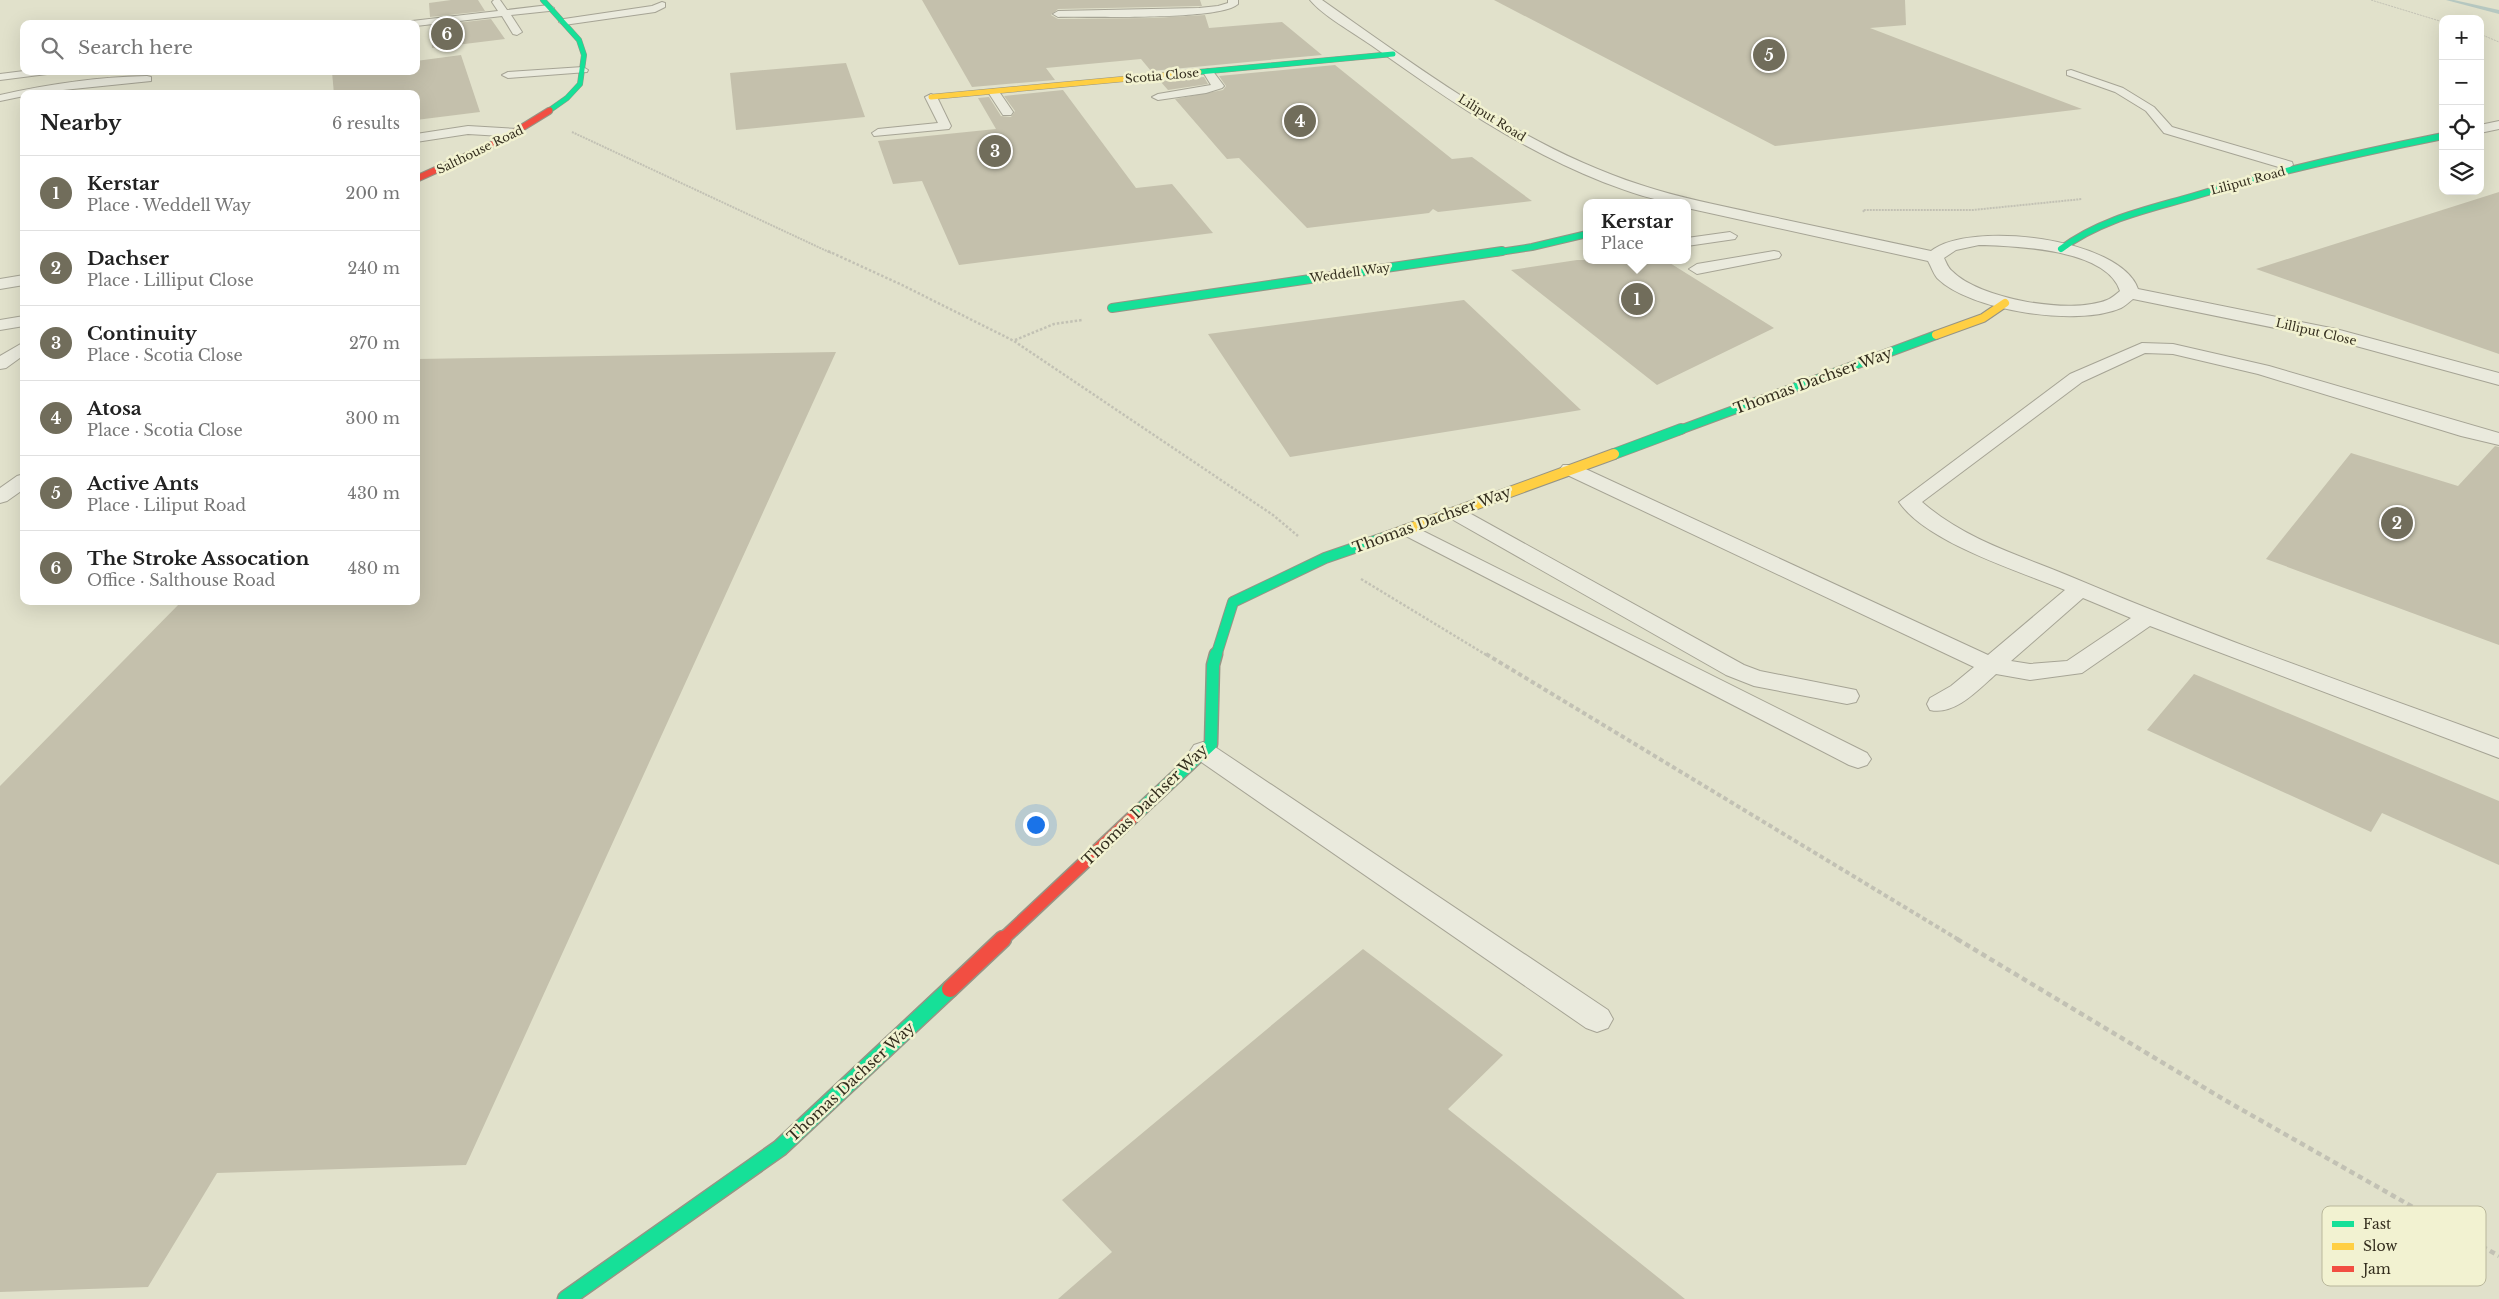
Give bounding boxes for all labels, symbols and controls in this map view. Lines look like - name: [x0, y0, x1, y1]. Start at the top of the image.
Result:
- pin: 6: [431, 15, 463, 53]
- map controls: [2439, 15, 2484, 195]
- button: +: [2439, 15, 2484, 60]
- search box: [20, 20, 420, 75]
- icon: search: [38, 34, 66, 62]
- text: Search here: [78, 36, 193, 59]
- pin: 5: [1753, 36, 1785, 74]
- button: −: [2439, 60, 2484, 105]
- street label: Scotia Close: [1124, 65, 1200, 86]
- street label: Liliput Road: [1456, 91, 1529, 144]
- pin: 4: [1284, 102, 1316, 140]
- button: locate: [2439, 105, 2484, 150]
- text: Nearby: [40, 110, 121, 136]
- text: 6 results: [332, 113, 400, 133]
- street label: Salthouse Road: [434, 122, 526, 177]
- pin: 3: [979, 132, 1011, 170]
- button: layers: [2439, 150, 2484, 195]
- street label: Liliput Road: [2209, 163, 2287, 198]
- text: Kerstar: [87, 172, 159, 195]
- text: 1: [53, 183, 59, 203]
- text: 200 m: [346, 183, 400, 203]
- text: Place · Weddell Way: [87, 195, 251, 215]
- popup: [1583, 199, 1691, 264]
- text: Kerstar: [1601, 210, 1673, 233]
- text: Place: [1601, 233, 1644, 253]
- text: Dachser: [87, 247, 169, 270]
- text: 2: [51, 258, 61, 278]
- text: 240 m: [348, 258, 400, 278]
- street label: Weddell Way: [1308, 259, 1391, 286]
- text: Place · Lilliput Close: [87, 270, 254, 290]
- pin: 1: [1621, 280, 1653, 318]
- street label: Lilliput Close: [2274, 315, 2358, 348]
- text: Continuity: [87, 322, 197, 345]
- text: 3: [51, 333, 61, 353]
- text: 270 m: [349, 333, 400, 353]
- street label: Thomas Dachser Way: [1731, 343, 1895, 418]
- text: Place · Scotia Close: [87, 345, 243, 365]
- text: Atosa: [87, 397, 142, 420]
- text: 4: [51, 408, 61, 428]
- text: 300 m: [346, 408, 400, 428]
- text: Place · Scotia Close: [87, 420, 243, 440]
- text: Active Ants: [87, 472, 199, 495]
- street label: Thomas Dachser Way: [1350, 482, 1514, 557]
- text: 5: [51, 483, 61, 503]
- text: 430 m: [348, 483, 400, 503]
- text: Place · Liliput Road: [87, 495, 246, 515]
- pin: 2: [2381, 504, 2413, 542]
- text: The Stroke Assocation: [87, 547, 309, 570]
- text: 6: [51, 558, 61, 578]
- text: 480 m: [348, 558, 400, 578]
- text: Office · Salthouse Road: [87, 570, 275, 590]
- street label: Thomas Dachser Way: [1078, 739, 1212, 870]
- your location: [1023, 812, 1049, 838]
- street label: Thomas Dachser Way: [783, 1017, 919, 1146]
- legend: [2322, 1206, 2486, 1286]
- text: Fast: [2363, 1215, 2392, 1233]
- text: Slow: [2363, 1237, 2397, 1255]
- text: Jam: [2361, 1260, 2391, 1278]

